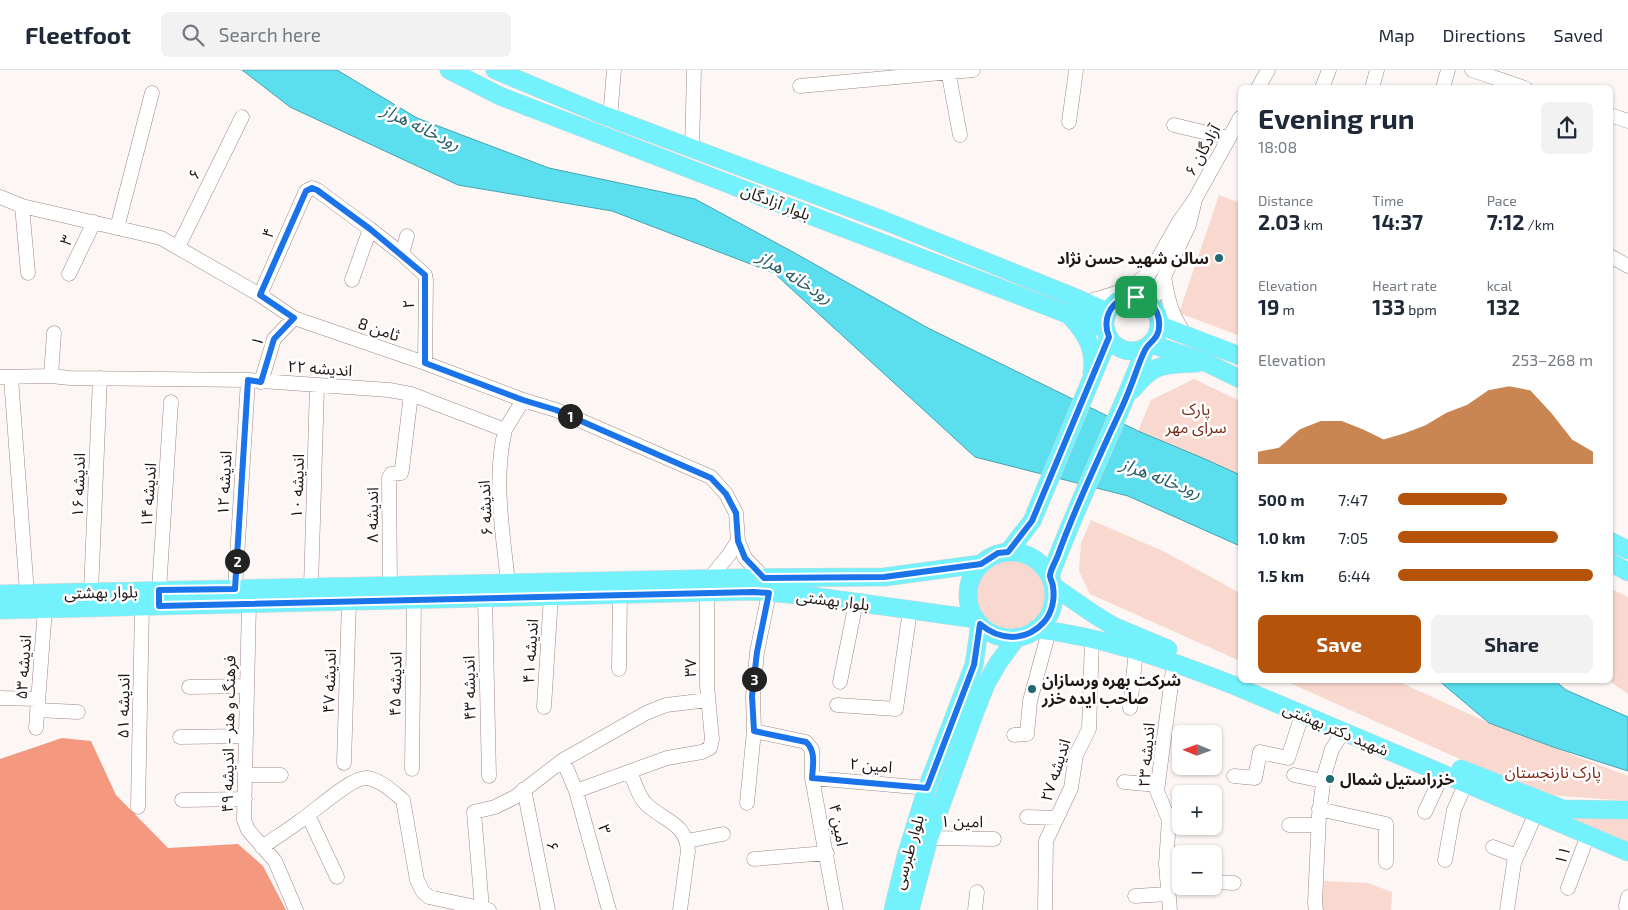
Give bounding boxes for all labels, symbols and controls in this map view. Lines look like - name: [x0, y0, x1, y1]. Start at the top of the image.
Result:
- search box: [161, 12, 511, 57]
- text: Fleetfoot: [25, 20, 131, 49]
- icon: search: [179, 21, 207, 49]
- text: Search here: [219, 23, 321, 46]
- text: Map: [1378, 24, 1415, 46]
- text: Directions: [1443, 24, 1526, 46]
- text: Saved: [1554, 24, 1603, 46]
- water label: رودخانه هراز: [376, 97, 465, 156]
- text: Evening run: [1258, 101, 1415, 135]
- button: share: [1541, 102, 1593, 154]
- street label: آزادگان ۶: [1180, 120, 1225, 179]
- text: 18:08: [1258, 137, 1297, 156]
- street label: ۶: [183, 166, 204, 182]
- street label: بلوار آزادگان: [738, 180, 814, 224]
- text: Distance: [1258, 192, 1313, 209]
- text: Time: [1372, 192, 1404, 209]
- text: Pace: [1487, 192, 1517, 209]
- text: 2.03: [1258, 209, 1300, 234]
- text: 14:37: [1372, 209, 1423, 234]
- text: 7:12: [1487, 209, 1524, 234]
- text: km: [1300, 216, 1323, 233]
- text: /km: [1524, 216, 1554, 233]
- street label: ۴: [257, 225, 278, 241]
- street label: ۳: [55, 232, 76, 248]
- water label: رودخانه هراز: [752, 243, 838, 309]
- place label: سالن شهید حسن نژاد: [1057, 248, 1209, 268]
- marker: سالن شهید حسن نژاد: [1213, 252, 1225, 264]
- pin: [1115, 276, 1157, 318]
- text: Elevation: [1258, 277, 1317, 294]
- text: Heart rate: [1372, 277, 1437, 294]
- text: kcal: [1487, 277, 1512, 294]
- icon: arrive: [1122, 283, 1150, 311]
- text: 19: [1258, 294, 1279, 319]
- text: 133: [1372, 294, 1405, 319]
- text: 132: [1487, 294, 1520, 319]
- street label: ۲: [398, 299, 417, 309]
- text: m: [1279, 301, 1295, 318]
- text: bpm: [1405, 301, 1437, 318]
- street label: ثامن 8: [356, 313, 403, 346]
- street label: ۱: [246, 333, 267, 349]
- text: Elevation: [1258, 350, 1326, 369]
- text: 253–268 m: [1512, 350, 1593, 369]
- street label: اندیشه ۲۲: [287, 356, 353, 379]
- park label: پارک سرای مهر: [1165, 399, 1226, 437]
- pin: 1: [558, 404, 582, 428]
- text: 1: [567, 408, 574, 425]
- street label: اندیشه ۱۲: [212, 450, 235, 516]
- water label: رودخانه هراز: [1116, 451, 1205, 504]
- street label: اندیشه ۱۶: [67, 452, 88, 518]
- street label: اندیشه ۱۰: [286, 453, 307, 519]
- street label: اندیشه ۱۴: [136, 462, 159, 528]
- street label: اندیشه ۶: [474, 480, 496, 536]
- street label: اندیشه ۸: [362, 487, 381, 543]
- text: 500 m: [1258, 490, 1305, 509]
- text: 7:47: [1338, 490, 1368, 509]
- text: 1.0 km: [1258, 528, 1305, 547]
- text: 7:05: [1338, 528, 1368, 547]
- pin: 2: [224, 548, 250, 574]
- text: 2: [233, 553, 242, 570]
- text: 1.5 km: [1258, 566, 1304, 585]
- text: 6:44: [1338, 566, 1371, 585]
- street label: بلوار بهشتی: [64, 581, 138, 603]
- street label: بلوار بهشتی: [795, 586, 871, 614]
- button: Save: [1258, 615, 1421, 673]
- button: Share: [1431, 615, 1593, 673]
- street label: اندیشه ۴۱: [518, 618, 541, 684]
- street label: اندیشه ۵۳: [11, 634, 34, 700]
- street label: اندیشه ۴۷: [318, 648, 339, 714]
- street label: اندیشه ۴۵: [384, 651, 405, 716]
- street label: فرهنگ و هنر - اندیشه ۴۹: [217, 655, 239, 813]
- street label: اندیشه ۴۳: [458, 656, 479, 721]
- street label: ۳۷: [680, 659, 699, 677]
- pin: 3: [742, 666, 766, 692]
- place label: شرکت بهره ورسازان صاحب ایده خزر: [1041, 670, 1181, 708]
- text: 3: [751, 671, 758, 688]
- street label: اندیشه ۵۱: [112, 673, 133, 738]
- marker: شرکت بهره ورسازان صاحب ایده خزر: [1026, 683, 1038, 695]
- street label: شهید دکتر بهشتی: [1280, 698, 1392, 760]
- street label: اندیشه ۲۳: [1133, 722, 1158, 788]
- north arrow: [1172, 725, 1222, 775]
- map controls: [1172, 725, 1222, 895]
- street label: اندیشه ۲۷: [1035, 736, 1074, 804]
- street label: امین ۲: [849, 753, 893, 777]
- park label: پارک نارنجستان: [1505, 762, 1601, 783]
- place label: خزراستیل شمال: [1340, 769, 1454, 789]
- marker: خزراستیل شمال: [1324, 773, 1336, 785]
- button: +: [1172, 785, 1222, 835]
- street label: امین ۴: [825, 802, 853, 848]
- street label: امین ۱: [941, 811, 983, 831]
- street label: بلوار طبرسی: [888, 813, 928, 891]
- street label: ۳: [595, 822, 616, 836]
- street label: ۶: [543, 840, 564, 852]
- street label: ۱۱: [1549, 843, 1574, 867]
- button: −: [1172, 845, 1222, 895]

